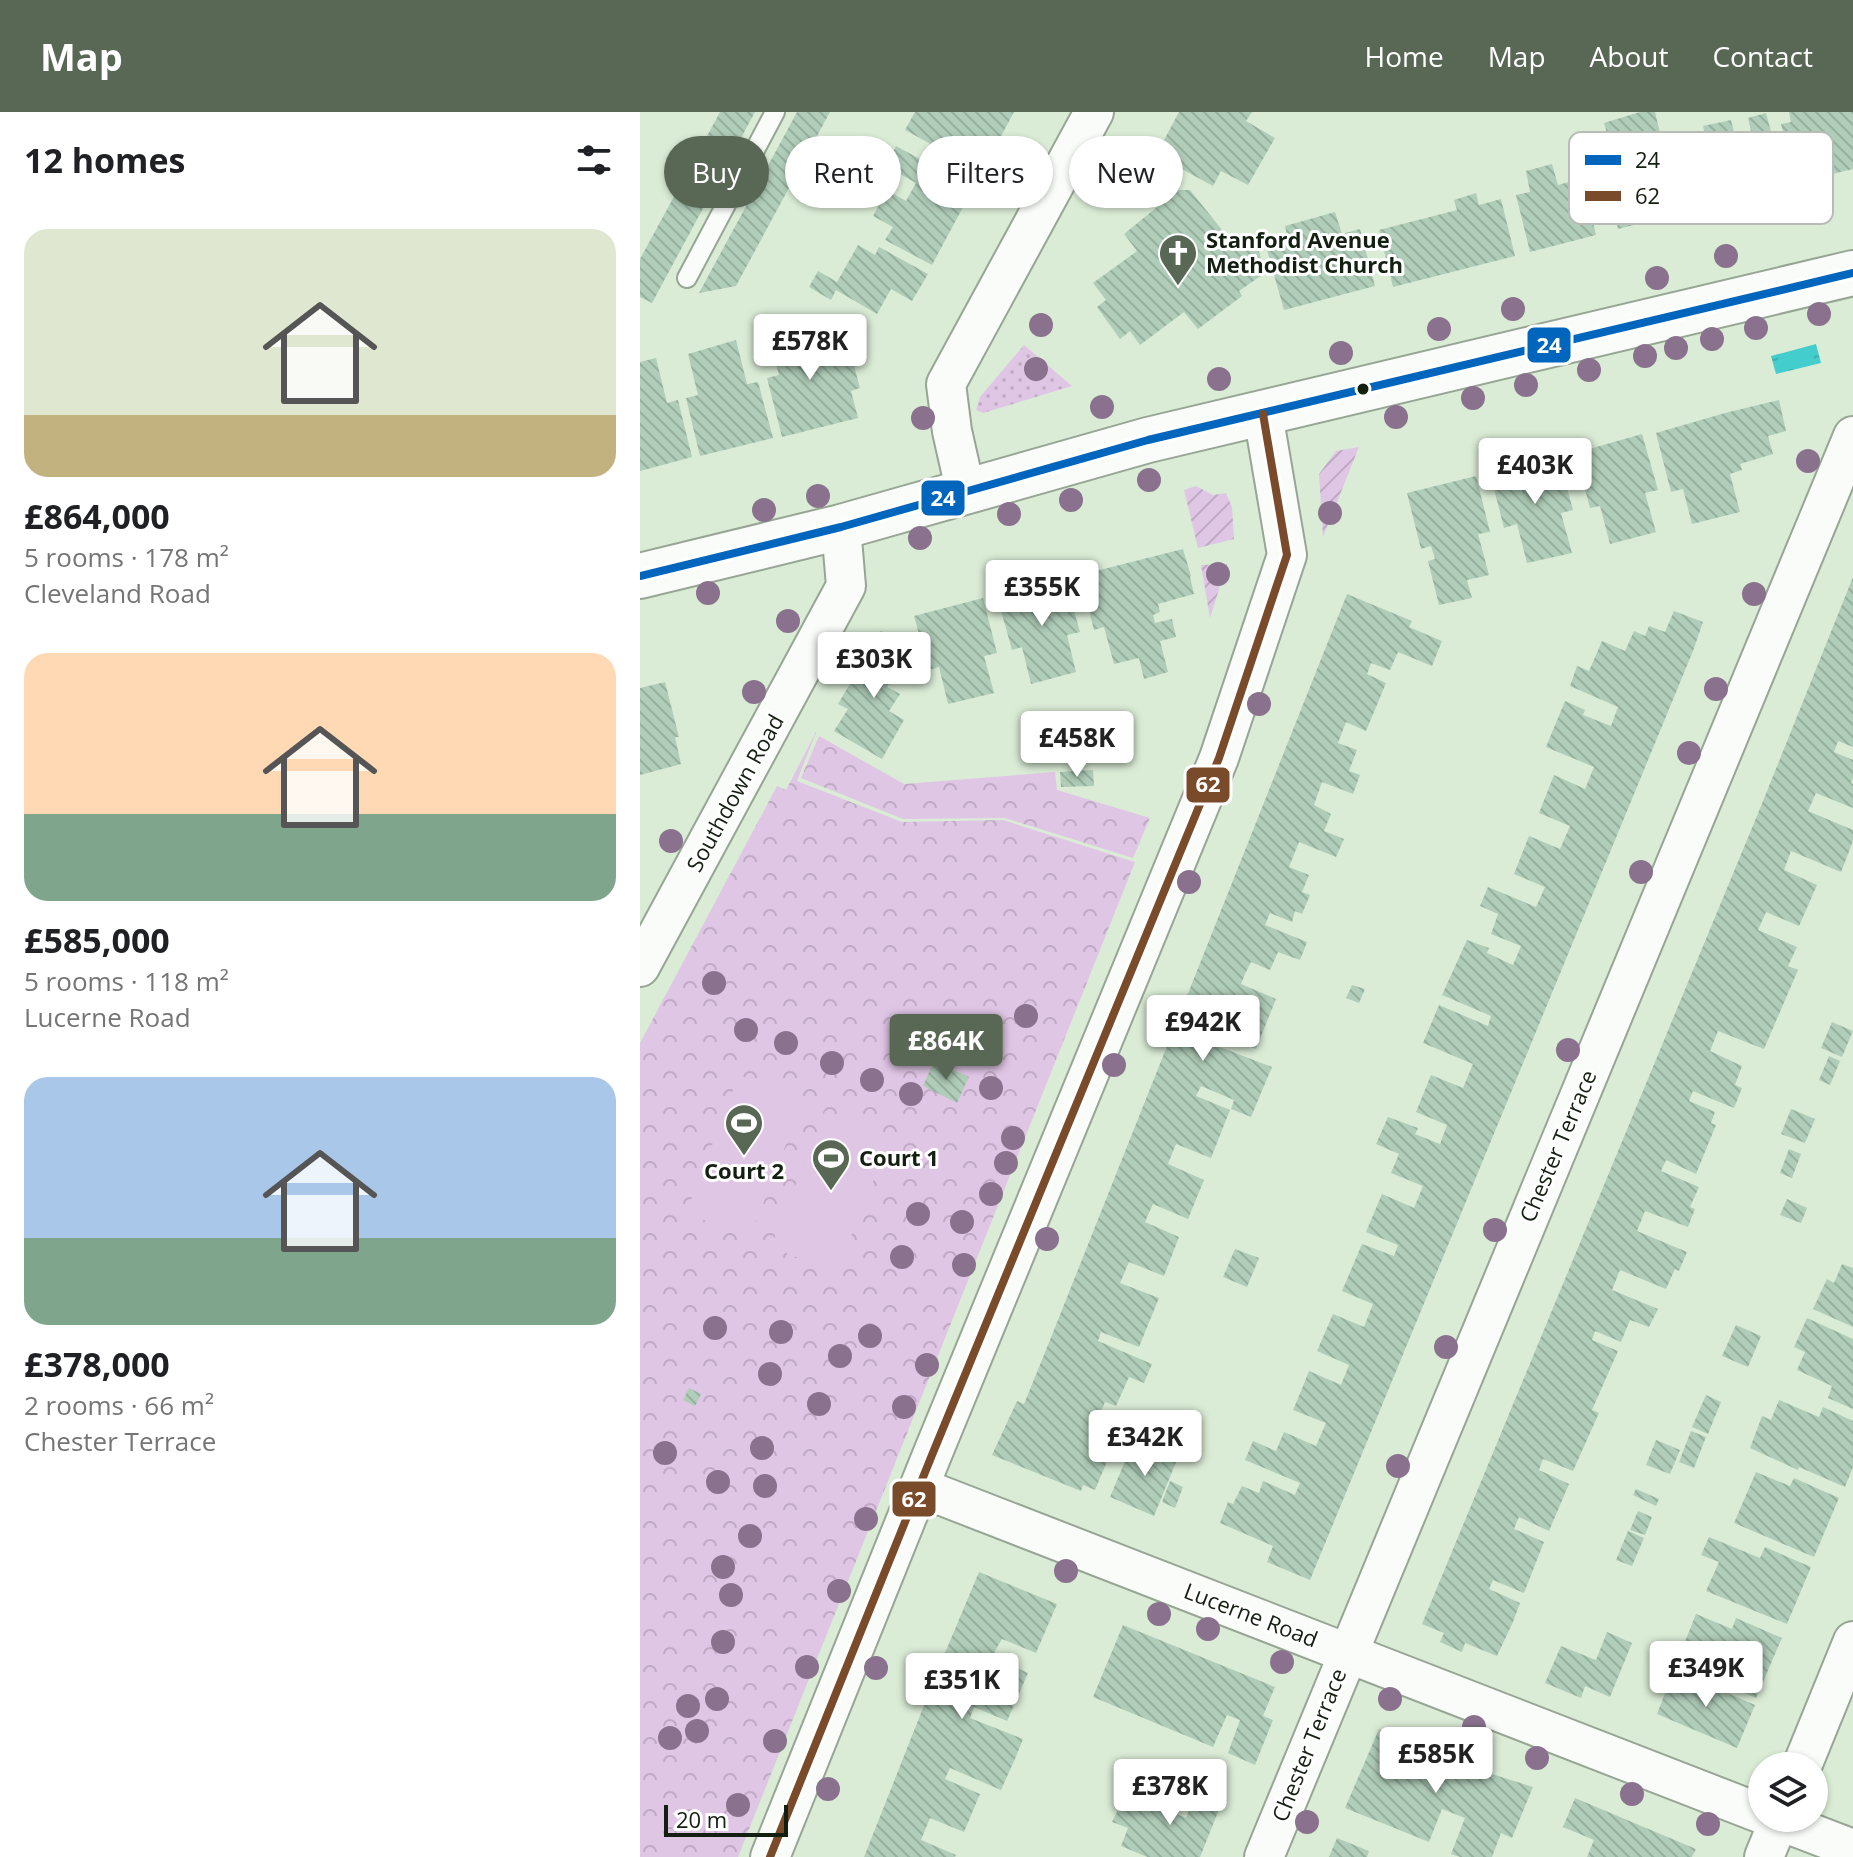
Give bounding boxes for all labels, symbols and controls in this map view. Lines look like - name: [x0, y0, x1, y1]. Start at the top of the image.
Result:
- text: Map: [40, 30, 123, 82]
- text: Home: [1365, 37, 1444, 75]
- text: Map: [1488, 37, 1546, 75]
- text: About: [1590, 37, 1668, 75]
- text: Contact: [1712, 37, 1813, 75]
- legend: [1569, 132, 1833, 224]
- chip: Buy: [664, 136, 769, 208]
- chip: Rent: [785, 136, 901, 208]
- chip: Filters: [917, 136, 1053, 208]
- chip: New: [1069, 136, 1183, 208]
- text: 12 homes: [24, 137, 185, 183]
- icon: filters: [572, 138, 616, 182]
- text: 24: [1635, 144, 1661, 174]
- text: 62: [1635, 180, 1660, 210]
- place label: Stanford Avenue Methodist Church: [1206, 224, 1403, 279]
- church icon: Stanford Avenue Methodist Church: [1157, 232, 1199, 287]
- icon: home: [248, 281, 392, 425]
- pin: £578K: [754, 314, 866, 382]
- text: £578K: [772, 322, 848, 358]
- line badge: 24: [1526, 326, 1572, 364]
- text: 24: [1536, 329, 1562, 359]
- unlabelled marker: [1355, 381, 1371, 397]
- pin: £403K: [1479, 438, 1591, 506]
- text: £403K: [1497, 446, 1573, 482]
- line badge: 24: [920, 479, 966, 517]
- text: 24: [930, 482, 956, 512]
- text: £864,000: [24, 493, 170, 539]
- text: 5 rooms · 178 m²: [24, 539, 229, 575]
- pin: £355K: [986, 560, 1098, 628]
- text: £355K: [1004, 568, 1080, 604]
- text: Cleveland Road: [24, 575, 211, 611]
- pin: £303K: [818, 632, 930, 700]
- text: £303K: [836, 640, 912, 676]
- icon: home: [248, 705, 392, 849]
- street label: Southdown Road: [678, 708, 790, 877]
- pin: £458K: [1021, 711, 1133, 779]
- text: £458K: [1039, 719, 1115, 755]
- line badge: 62: [1185, 766, 1231, 804]
- text: 62: [1195, 768, 1221, 798]
- text: £585,000: [24, 917, 170, 963]
- text: 5 rooms · 118 m²: [24, 963, 229, 999]
- pin: £942K: [1147, 995, 1259, 1063]
- text: Lucerne Road: [24, 999, 191, 1035]
- text: £942K: [1165, 1003, 1241, 1039]
- pin: £864K: [890, 1014, 1002, 1082]
- text: £864K: [908, 1022, 984, 1058]
- street label: Chester Terrace: [1511, 1065, 1603, 1226]
- sports icon: Court 2: [723, 1102, 765, 1157]
- icon: home: [248, 1129, 392, 1273]
- sports icon: Court 1: [810, 1137, 852, 1192]
- place label: Court 1: [859, 1142, 939, 1172]
- place label: Court 2: [704, 1155, 784, 1185]
- text: £378,000: [24, 1341, 170, 1387]
- text: 2 rooms · 66 m²: [24, 1387, 214, 1423]
- pin: £342K: [1089, 1410, 1201, 1478]
- text: £342K: [1107, 1418, 1183, 1454]
- text: Chester Terrace: [24, 1423, 216, 1459]
- line badge: 62: [891, 1480, 937, 1518]
- text: 62: [901, 1483, 927, 1513]
- street label: Lucerne Road: [1180, 1575, 1323, 1653]
- pin: £349K: [1650, 1641, 1762, 1709]
- text: £349K: [1668, 1649, 1744, 1685]
- pin: £351K: [906, 1653, 1018, 1721]
- text: £351K: [924, 1661, 1000, 1697]
- street label: Chester Terrace: [1264, 1664, 1352, 1826]
- pin: £585K: [1380, 1727, 1492, 1795]
- text: £585K: [1398, 1735, 1474, 1771]
- map controls: [1748, 1752, 1828, 1832]
- button: layers: [1748, 1752, 1828, 1832]
- pin: £378K: [1114, 1759, 1226, 1827]
- text: £378K: [1132, 1767, 1208, 1803]
- scale bar: [664, 1801, 788, 1837]
- text: 20 m: [676, 1804, 727, 1834]

